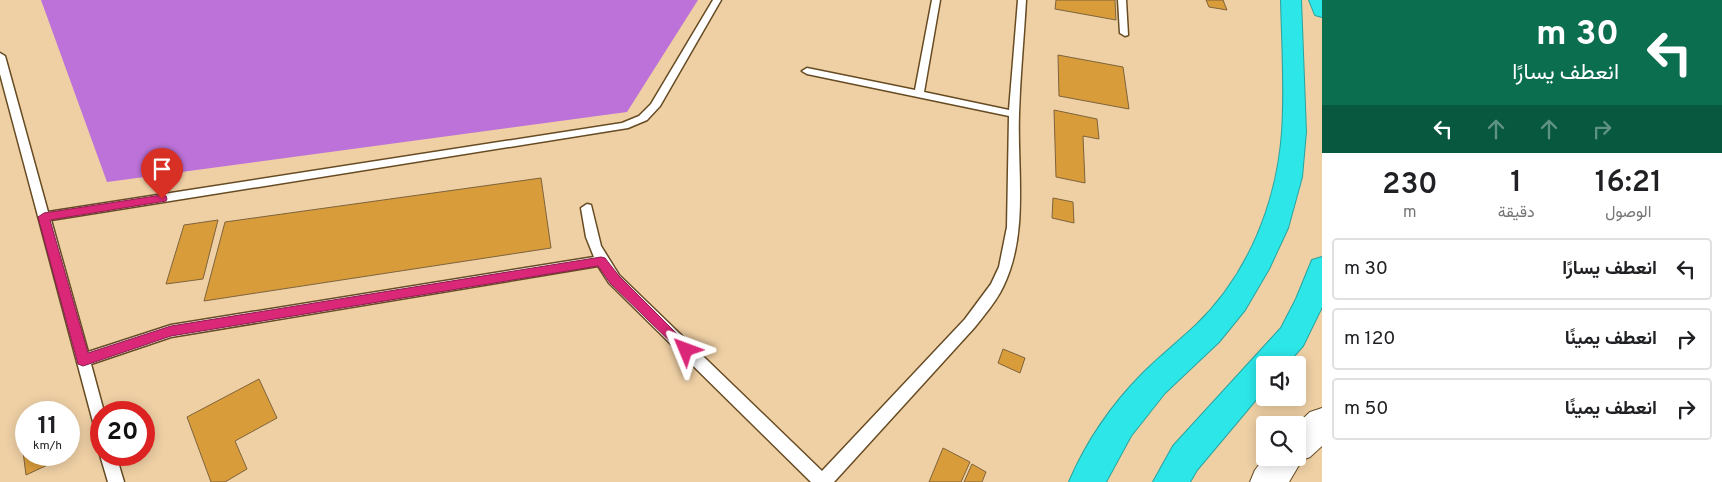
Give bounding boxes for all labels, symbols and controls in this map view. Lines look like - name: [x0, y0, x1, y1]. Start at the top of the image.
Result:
- text: 30 m: [1536, 13, 1619, 57]
- icon: left: [1637, 20, 1702, 85]
- text: انعطف يسارًا: [1512, 60, 1619, 87]
- icon: left: [1429, 115, 1457, 143]
- icon: ahead: [1482, 115, 1510, 143]
- icon: ahead: [1535, 115, 1563, 143]
- icon: right: [1588, 115, 1616, 143]
- pin: [141, 148, 183, 199]
- icon: arrive: [148, 155, 176, 183]
- text: 1: [1510, 165, 1522, 202]
- text: 16:21: [1595, 165, 1662, 202]
- text: 230: [1382, 167, 1438, 204]
- text: m: [1403, 203, 1417, 223]
- text: دقيقة: [1498, 203, 1535, 223]
- text: الوصول: [1605, 203, 1651, 223]
- icon: left: [1672, 255, 1700, 283]
- text: 30 m: [1344, 257, 1388, 281]
- text: انعطف يسارًا: [1562, 257, 1657, 281]
- position arrow: [659, 323, 711, 375]
- icon: right: [1672, 325, 1700, 353]
- text: 120 m: [1344, 327, 1395, 351]
- text: انعطف يمينًا: [1565, 327, 1657, 351]
- map controls: [1256, 356, 1306, 466]
- button: sound: [1256, 356, 1306, 406]
- icon: right: [1672, 395, 1700, 423]
- text: 50 m: [1344, 397, 1389, 421]
- text: انعطف يمينًا: [1565, 397, 1657, 421]
- speed limit sign: 20: [90, 401, 155, 466]
- text: 11: [37, 411, 58, 443]
- button: search: [1256, 416, 1306, 466]
- text: km/h: [33, 438, 62, 454]

